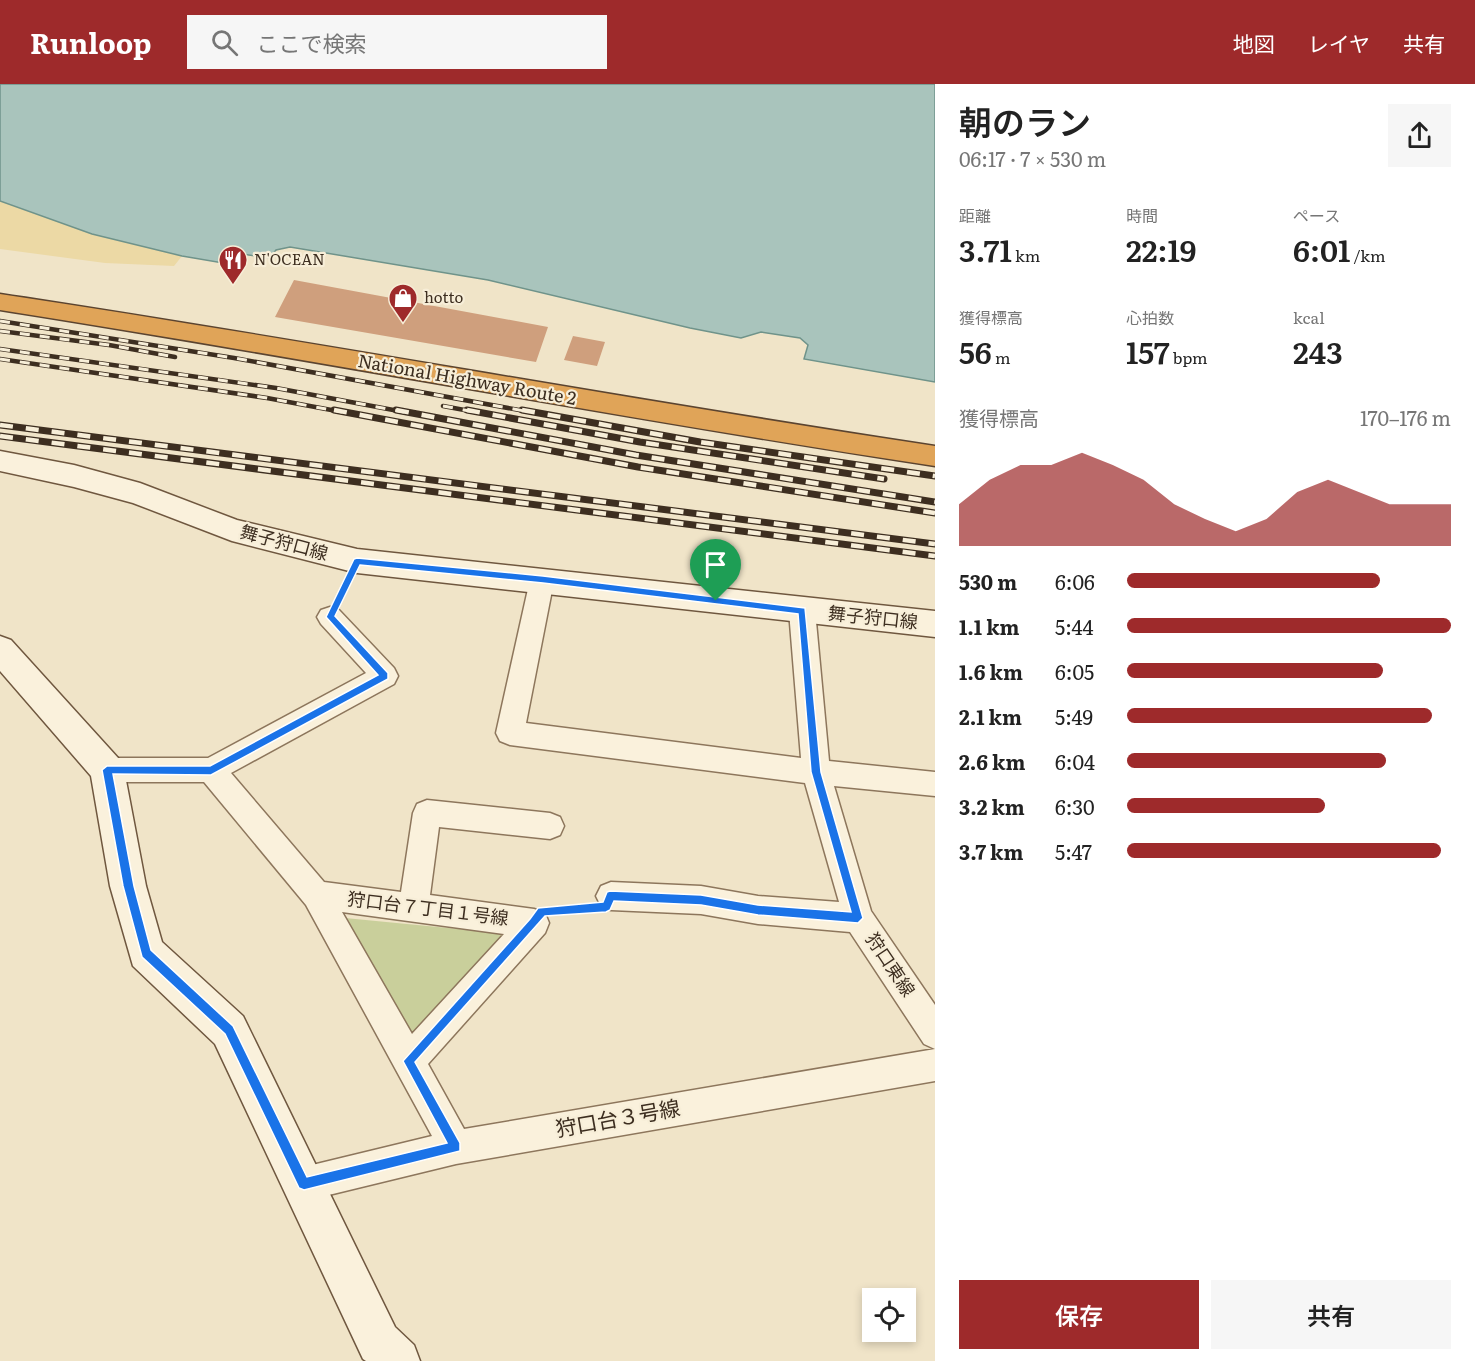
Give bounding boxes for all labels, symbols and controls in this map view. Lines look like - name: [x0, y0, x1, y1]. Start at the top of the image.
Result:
- search box: [187, 15, 607, 69]
- text: Runloop: [30, 21, 151, 63]
- icon: search: [208, 26, 241, 59]
- text: ここで検索: [256, 26, 366, 59]
- text: 地図: [1233, 27, 1275, 58]
- text: レイヤ: [1308, 27, 1370, 58]
- text: 共有: [1403, 27, 1445, 58]
- text: 朝のラン: [959, 96, 1091, 145]
- button: share: [1388, 104, 1451, 167]
- text: 06:17 · 7 × 530 m: [959, 143, 1106, 173]
- text: 距離: [959, 203, 991, 227]
- text: 時間: [1126, 203, 1158, 227]
- text: ペース: [1293, 203, 1340, 227]
- text: 3.71: [959, 227, 1012, 271]
- text: 22:19: [1126, 227, 1196, 271]
- text: 6:01: [1293, 227, 1350, 271]
- text: km: [1012, 243, 1040, 267]
- text: /km: [1350, 243, 1385, 267]
- restaurant icon: N'OCEAN: [217, 244, 249, 286]
- place label: N'OCEAN: [254, 247, 325, 270]
- shop icon: hotto: [387, 282, 419, 324]
- place label: hotto: [424, 285, 463, 308]
- text: 獲得標高: [959, 305, 1023, 329]
- text: 心拍数: [1126, 305, 1174, 329]
- text: kcal: [1293, 305, 1325, 329]
- text: 56: [959, 329, 992, 373]
- text: 157: [1126, 329, 1170, 373]
- text: 243: [1293, 329, 1343, 373]
- text: m: [992, 345, 1011, 369]
- text: bpm: [1170, 345, 1208, 369]
- street label: National Highway Route 2: [356, 346, 579, 411]
- text: 獲得標高: [959, 402, 1039, 432]
- text: 170–176 m: [1360, 402, 1451, 432]
- street label: 舞子狩口線: [237, 517, 331, 566]
- pin: [690, 539, 741, 601]
- icon: arrive: [699, 548, 732, 581]
- text: 530 m: [959, 566, 1017, 596]
- text: 6:06: [1055, 566, 1095, 596]
- street label: 舞子狩口線: [827, 598, 919, 635]
- text: 1.1 km: [959, 611, 1019, 641]
- text: 5:44: [1055, 611, 1093, 641]
- text: 1.6 km: [959, 656, 1023, 686]
- text: 6:05: [1055, 656, 1094, 686]
- text: 2.1 km: [959, 701, 1022, 731]
- text: 5:49: [1055, 701, 1093, 731]
- text: 2.6 km: [959, 746, 1025, 776]
- text: 6:04: [1055, 746, 1095, 776]
- text: 3.2 km: [959, 791, 1025, 821]
- text: 6:30: [1055, 791, 1095, 821]
- text: 3.7 km: [959, 836, 1023, 866]
- text: 5:47: [1055, 836, 1092, 866]
- street label: 狩口台７丁目１号線: [346, 884, 510, 931]
- street label: 狩口東線: [860, 927, 923, 1002]
- street label: 狩口台３号線: [553, 1090, 682, 1143]
- button: 保存: [959, 1280, 1199, 1349]
- button: 共有: [1211, 1280, 1451, 1349]
- map controls: [862, 1288, 916, 1342]
- button: locate: [862, 1288, 916, 1342]

